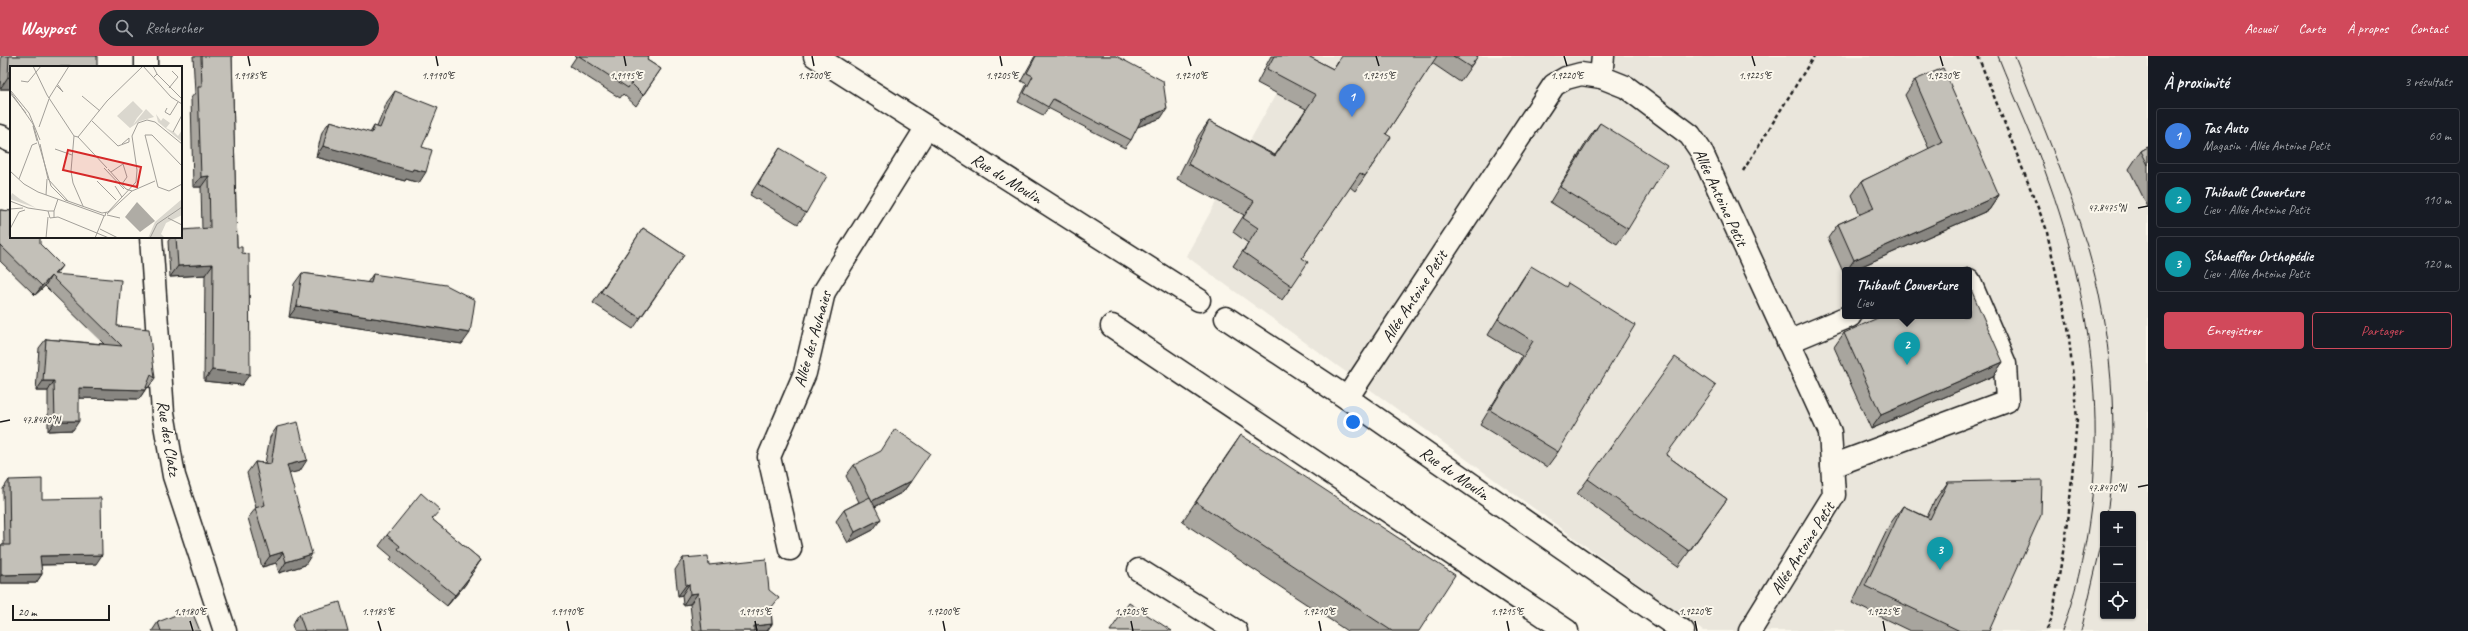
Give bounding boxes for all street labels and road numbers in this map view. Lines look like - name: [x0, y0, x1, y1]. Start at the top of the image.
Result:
- street label: Allée Antoine Petit: [1689, 145, 1753, 252]
- street label: Rue du Moulin: [967, 148, 1047, 209]
- street label: Allée Antoine Petit: [1377, 244, 1453, 346]
- street label: Allée des Aulnaies: [789, 288, 837, 390]
- street label: Rue des Clatz: [152, 399, 185, 479]
- street label: Rue du Moulin: [1416, 442, 1495, 506]
- street label: Allée Antoine Petit: [1766, 496, 1841, 599]

